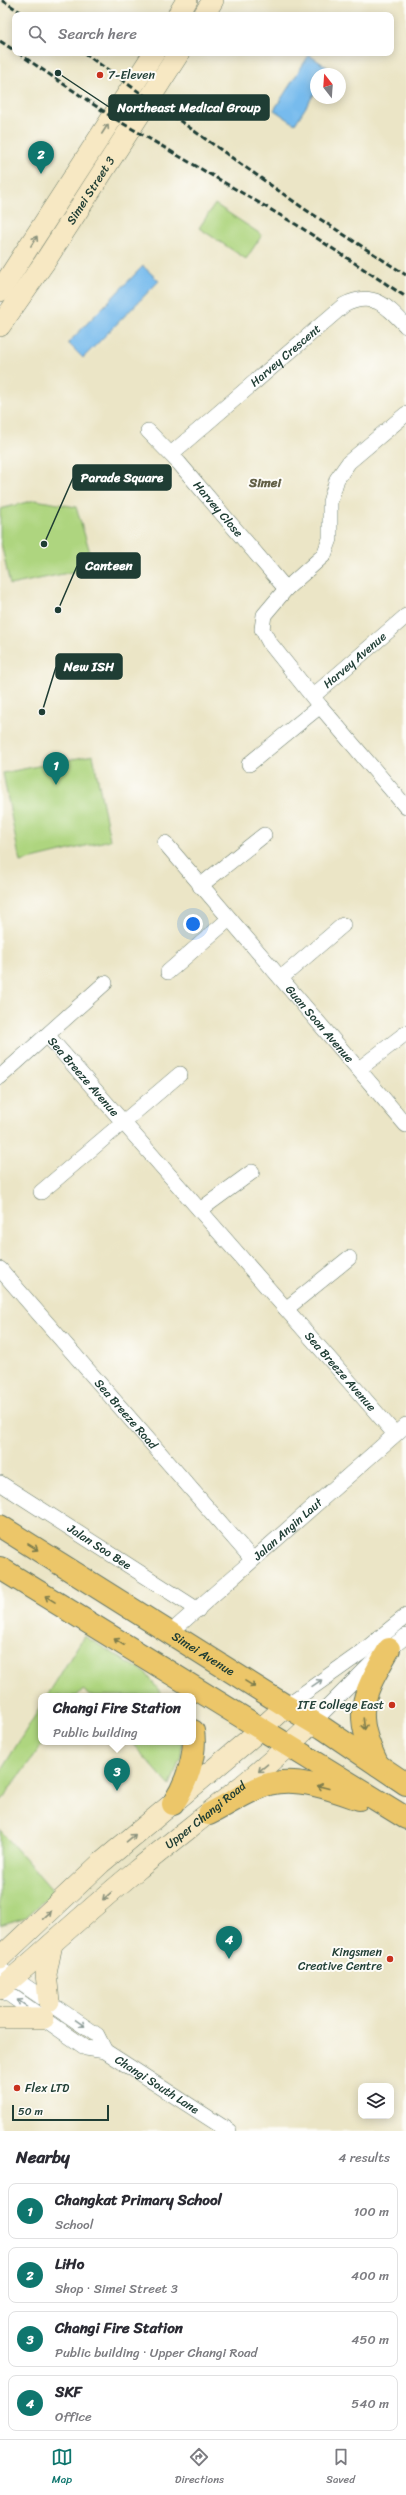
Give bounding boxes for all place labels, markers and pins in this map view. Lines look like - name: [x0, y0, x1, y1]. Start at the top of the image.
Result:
- place label: 7-Eleven: [108, 64, 155, 86]
- marker: 7-Eleven: [95, 70, 105, 80]
- callout: Northeast Medical Group: [109, 95, 269, 120]
- pin: 2: [28, 141, 54, 174]
- callout: Parade Square: [73, 465, 171, 490]
- callout: Canteen: [77, 553, 140, 578]
- callout: New ISH: [56, 654, 122, 679]
- pin: 1: [43, 752, 69, 785]
- place label: ITE College East: [297, 1694, 384, 1716]
- marker: ITE College East: [387, 1700, 397, 1710]
- pin: 3: [104, 1758, 130, 1791]
- pin: 4: [216, 1926, 242, 1959]
- place label: Kingsmen Creative Centre: [298, 1941, 383, 1977]
- marker: Kingsmen Creative Centre: [385, 1954, 395, 1964]
- place label: Flex LTD: [25, 2077, 70, 2099]
- marker: Flex LTD: [12, 2083, 22, 2093]

